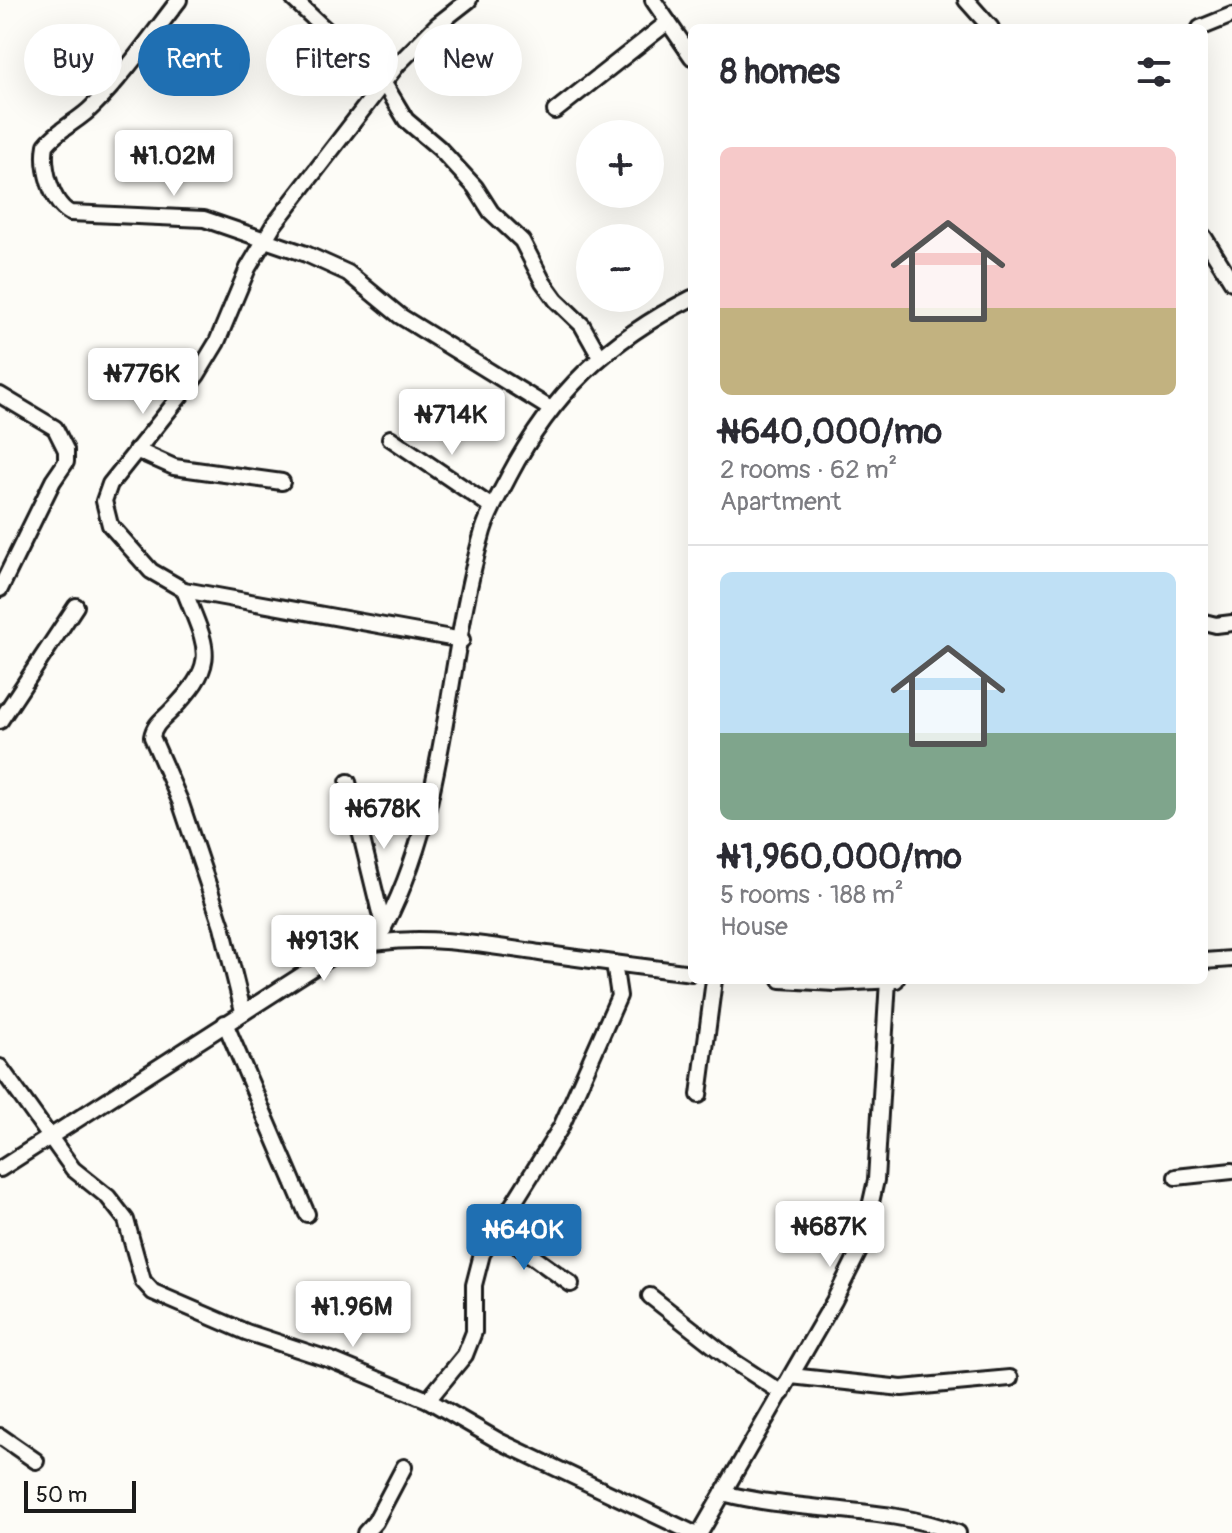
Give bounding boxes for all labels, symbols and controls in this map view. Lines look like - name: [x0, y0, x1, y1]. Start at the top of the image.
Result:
- chip: Buy: [24, 24, 122, 96]
- chip: Rent: [138, 24, 250, 96]
- chip: Filters: [266, 24, 398, 96]
- chip: New: [414, 24, 522, 96]
- icon: filters: [1132, 50, 1176, 94]
- text: 8 homes: [720, 51, 840, 94]
- map controls: [576, 120, 664, 312]
- button: +: [576, 120, 664, 208]
- pin: ₦1.02M: [109, 130, 239, 198]
- text: ₦1.02M: [133, 140, 215, 172]
- icon: home: [876, 199, 1020, 343]
- button: −: [576, 224, 664, 312]
- pin: ₦776K: [87, 348, 199, 416]
- text: ₦776K: [106, 358, 180, 390]
- pin: ₦714K: [396, 389, 508, 457]
- text: ₦714K: [417, 399, 487, 431]
- text: ₦640,000/mo: [720, 411, 942, 454]
- text: 2 rooms · 62 m²: [720, 454, 897, 486]
- text: Apartment: [720, 486, 841, 518]
- icon: home: [876, 624, 1020, 768]
- pin: ₦678K: [328, 783, 440, 851]
- text: ₦678K: [347, 793, 421, 825]
- text: ₦1,960,000/mo: [720, 836, 962, 879]
- text: 5 rooms · 188 m²: [720, 879, 904, 911]
- text: House: [720, 911, 788, 943]
- pin: ₦913K: [268, 915, 380, 983]
- text: ₦913K: [289, 925, 359, 957]
- pin: ₦687K: [774, 1201, 886, 1269]
- pin: ₦640K: [468, 1204, 580, 1272]
- text: ₦687K: [793, 1211, 867, 1243]
- text: ₦640K: [484, 1214, 564, 1246]
- pin: ₦1.96M: [288, 1281, 418, 1349]
- text: ₦1.96M: [314, 1291, 392, 1323]
- scale bar: [24, 1477, 136, 1513]
- text: 50 m: [36, 1481, 87, 1509]

